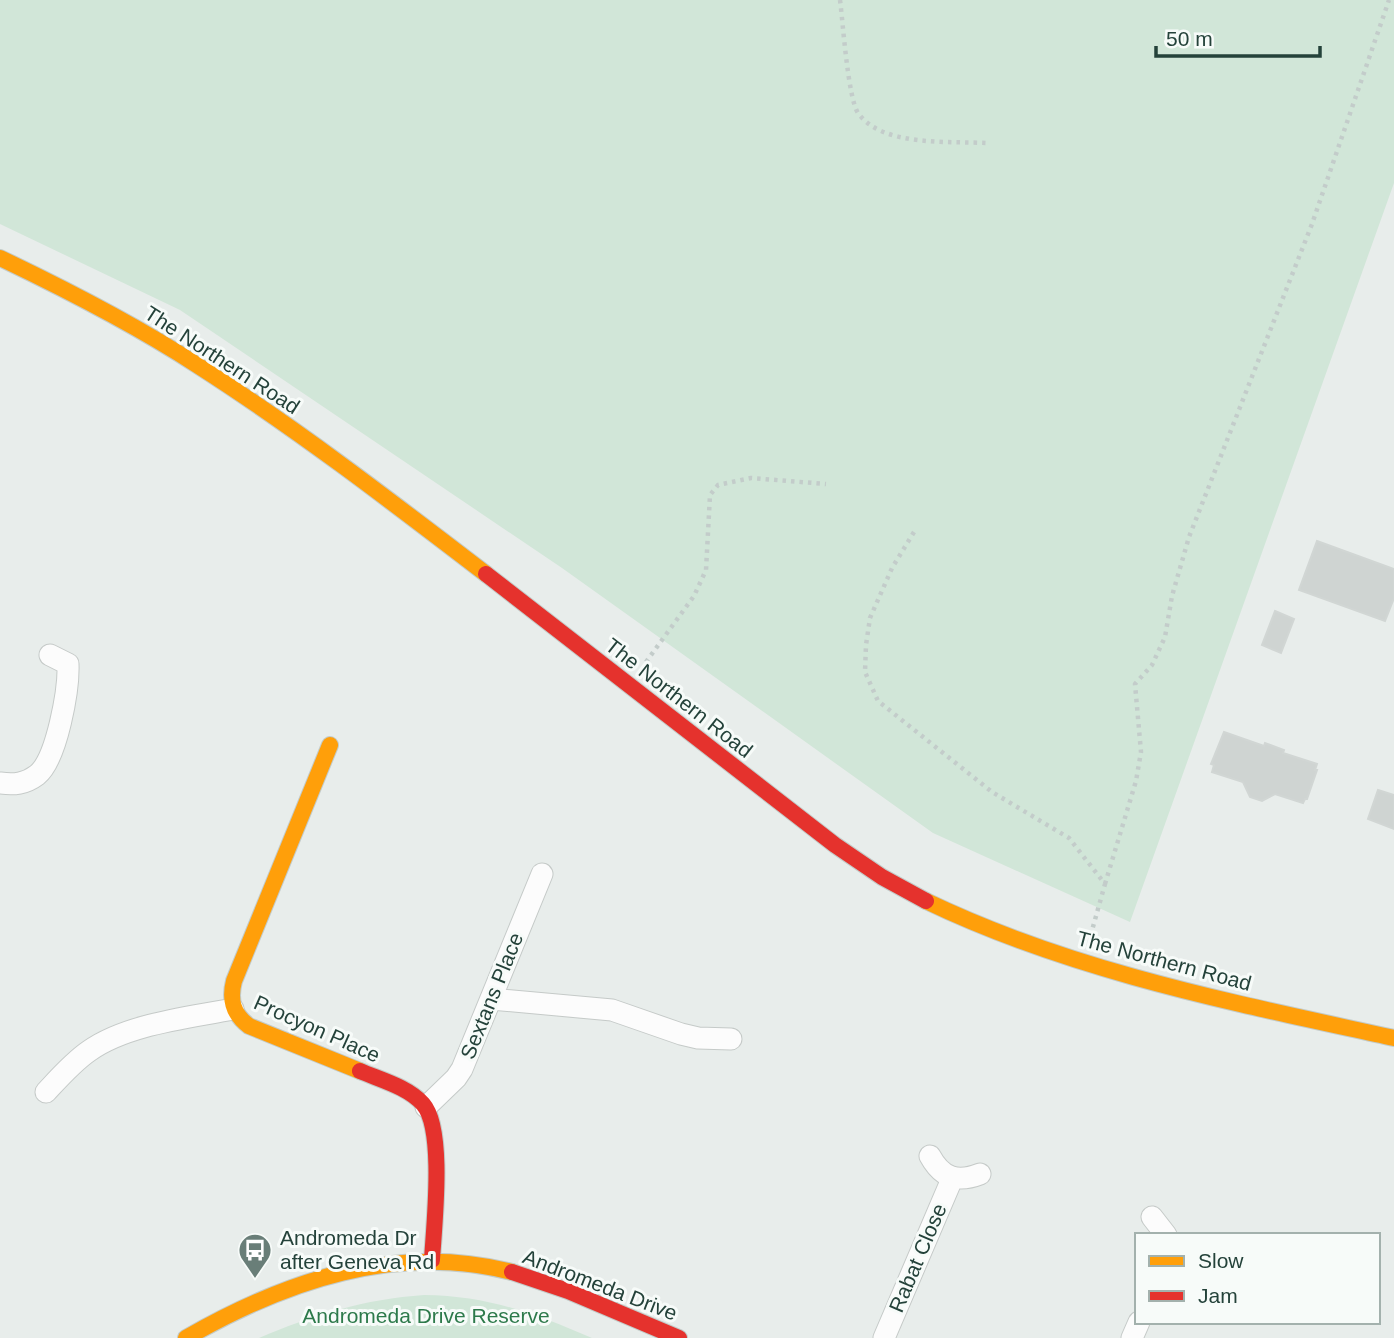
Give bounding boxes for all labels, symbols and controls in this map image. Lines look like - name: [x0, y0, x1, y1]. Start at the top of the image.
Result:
- scale bar: [1156, 14, 1320, 58]
- text: 50 m: [1166, 27, 1213, 50]
- street label: The Northern Road: [141, 301, 304, 418]
- street label: The Northern Road: [601, 633, 757, 762]
- street label: The Northern Road: [1074, 926, 1254, 995]
- street label: Sextans Place: [456, 929, 527, 1062]
- street label: Procyon Place: [251, 991, 384, 1067]
- street label: Rabat Close: [884, 1200, 951, 1315]
- place label: Andromeda Dr after Geneva Rd: [280, 1226, 434, 1273]
- bus stop icon: Andromeda Dr after Geneva Rd: [236, 1231, 274, 1280]
- legend: [1135, 1233, 1380, 1324]
- street label: Andromeda Drive: [520, 1245, 681, 1325]
- text: Slow: [1198, 1249, 1244, 1272]
- text: Jam: [1198, 1284, 1238, 1307]
- park label: Andromeda Drive Reserve: [302, 1304, 550, 1327]

